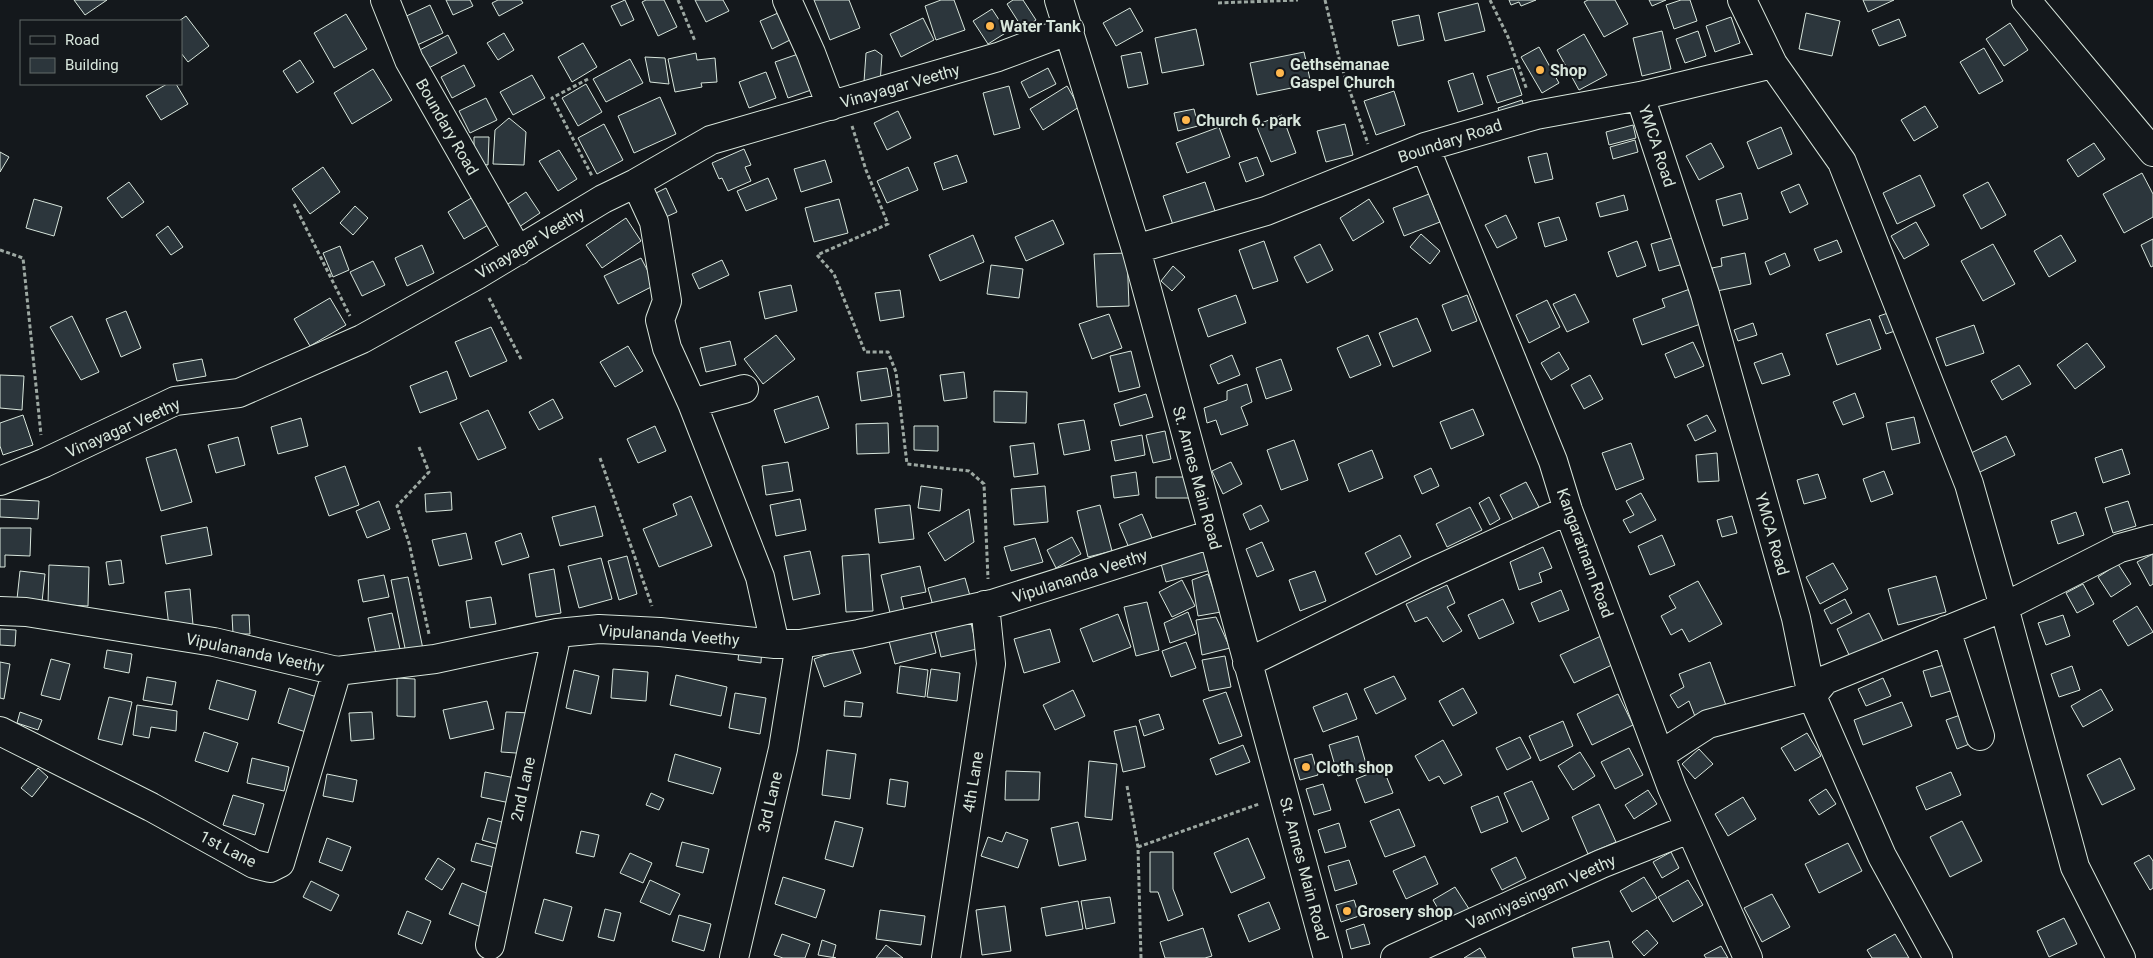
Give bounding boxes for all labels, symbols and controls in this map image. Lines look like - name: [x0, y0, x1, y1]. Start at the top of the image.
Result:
- place label: Water Tank: [1000, 17, 1081, 36]
- legend: [20, 20, 182, 85]
- marker: Water Tank: [984, 20, 996, 32]
- text: Road: [65, 31, 99, 49]
- place label: Gethsemanae Gaspel Church: [1290, 55, 1395, 92]
- text: Building: [65, 56, 119, 74]
- street label: Vinayagar Veethy: [838, 60, 962, 112]
- place label: Shop: [1550, 61, 1587, 80]
- marker: Shop: [1534, 64, 1546, 76]
- marker: Gethsemanae Gaspel Church: [1274, 67, 1286, 79]
- street label: Boundary Road: [412, 75, 482, 179]
- street label: YMCA Road: [1635, 103, 1679, 189]
- place label: Church 6. park: [1196, 111, 1302, 130]
- marker: Church 6. park: [1180, 114, 1192, 126]
- street label: Boundary Road: [1396, 115, 1504, 167]
- street label: Vinayagar Veethy: [472, 203, 588, 283]
- street label: Vinayagar Veethy: [63, 394, 184, 462]
- street label: St. Annes Main Road: [1169, 404, 1225, 552]
- street label: Kangaratnam Road: [1553, 486, 1617, 620]
- street label: YMCA Road: [1751, 490, 1793, 578]
- street label: Vipulananda Veethy: [1010, 545, 1150, 607]
- street label: Vipulananda Veethy: [598, 621, 740, 649]
- street label: Vipulananda Veethy: [184, 629, 326, 677]
- street label: 4th Lane: [959, 750, 987, 814]
- street label: 2nd Lane: [507, 755, 539, 823]
- place label: Cloth shop: [1316, 758, 1393, 777]
- marker: Cloth shop: [1300, 761, 1312, 773]
- street label: 3rd Lane: [754, 770, 786, 834]
- street label: St. Annes Main Road: [1276, 795, 1332, 943]
- street label: 1st Lane: [196, 827, 260, 871]
- street label: Vanniyasingam Veethy: [1463, 850, 1619, 933]
- place label: Grosery shop: [1357, 902, 1453, 921]
- marker: Grosery shop: [1341, 905, 1353, 917]

